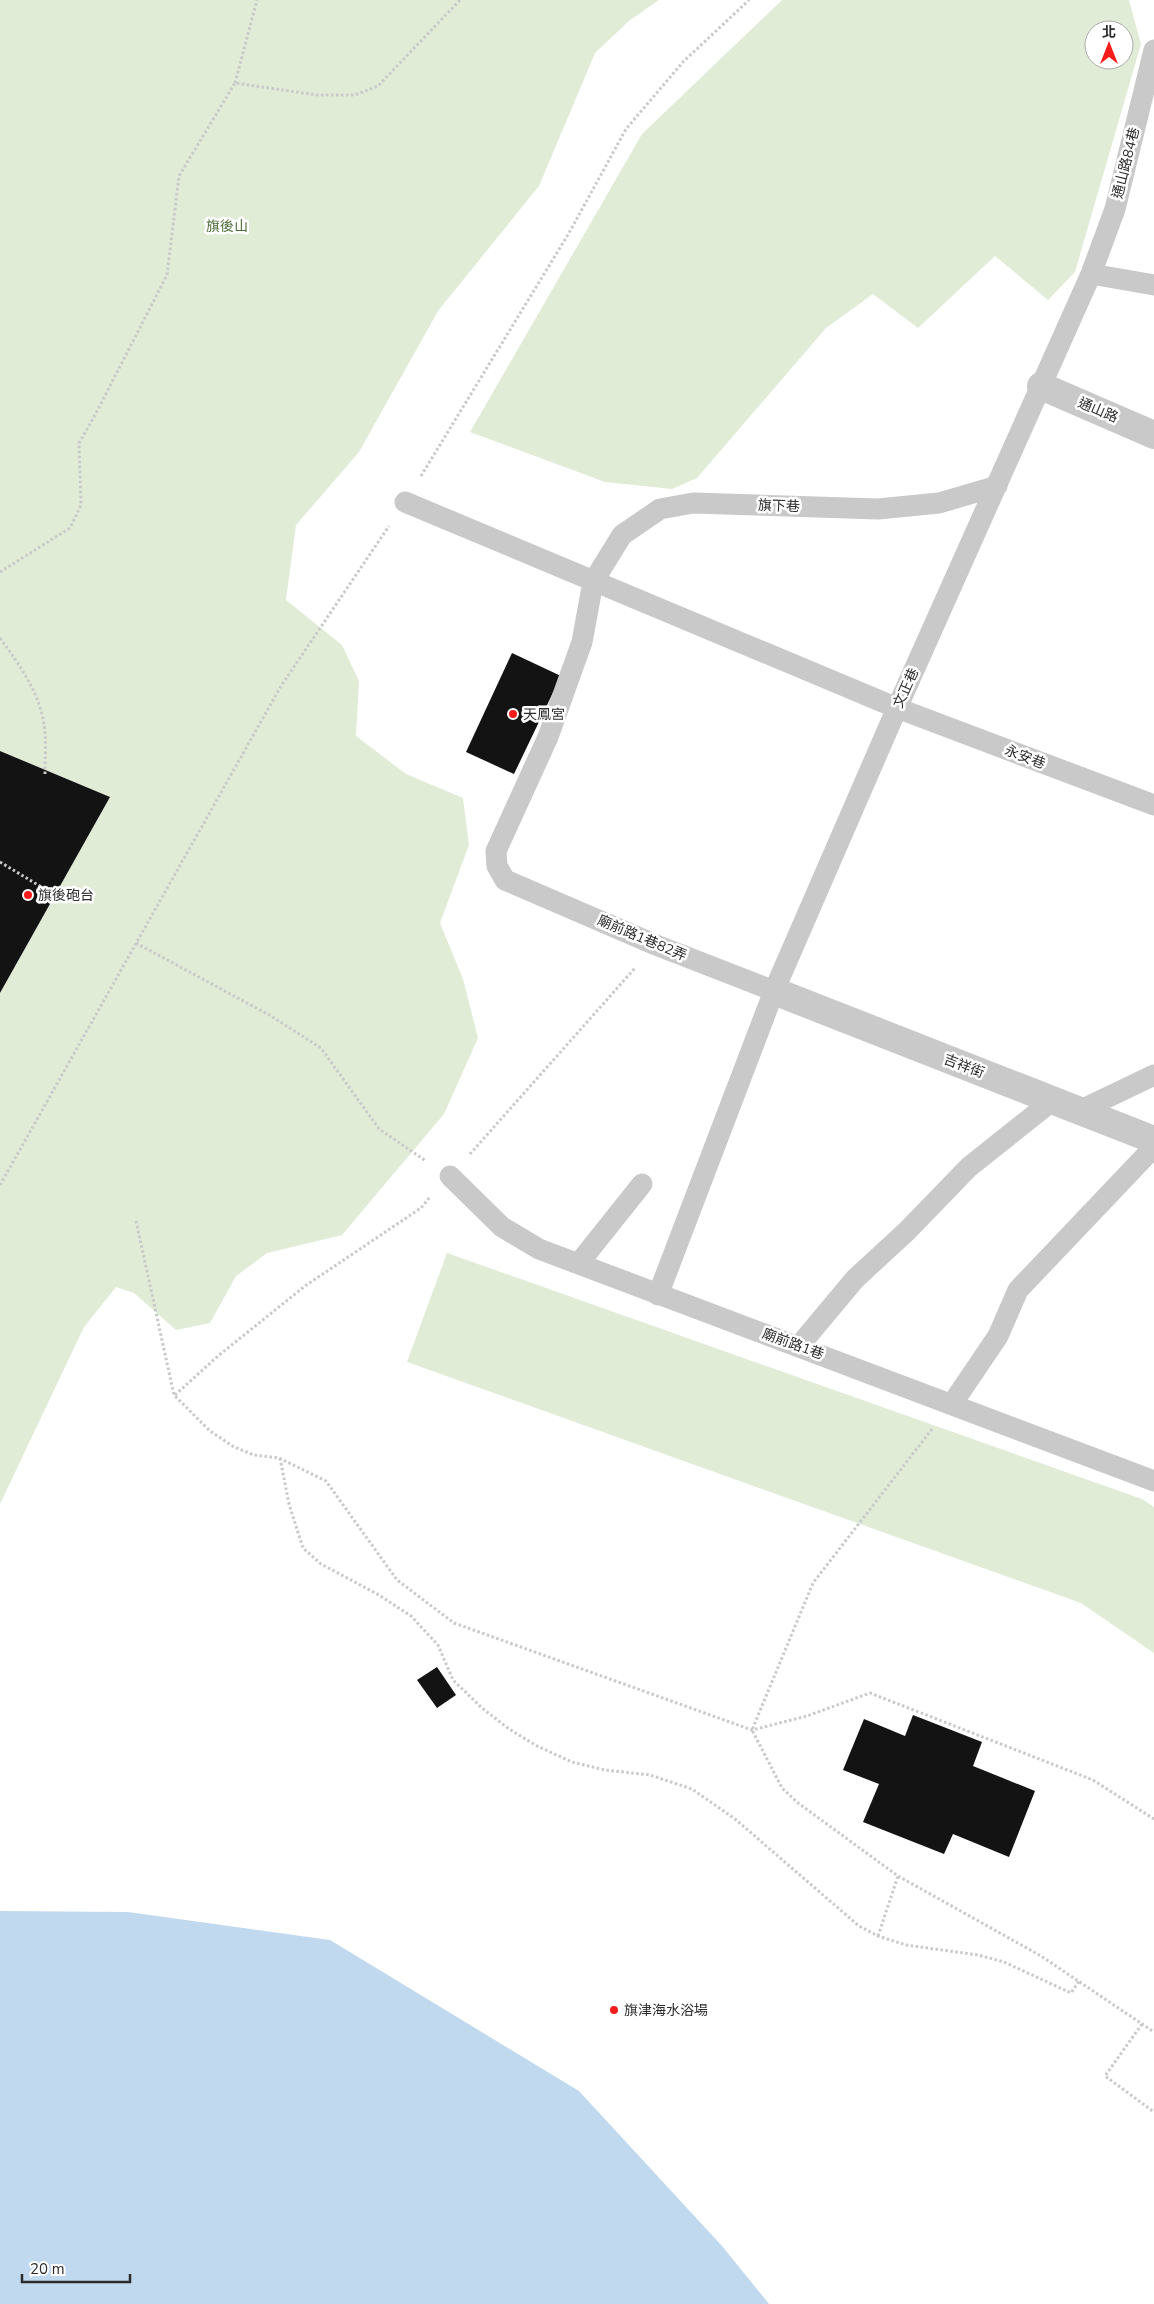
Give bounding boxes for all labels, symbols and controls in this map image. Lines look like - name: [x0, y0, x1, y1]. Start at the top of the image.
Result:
- north arrow: [1084, 20, 1134, 70]
- text: 北: [1102, 23, 1116, 42]
- street label: 通山路84巷: [1108, 125, 1144, 201]
- park label: 旗後山: [206, 217, 248, 236]
- street label: 通山路: [1075, 393, 1121, 427]
- street label: 旗下巷: [758, 496, 800, 516]
- street label: 文正巷: [889, 665, 923, 711]
- place label: 天鳳宮: [523, 705, 565, 724]
- marker: 天鳳宮: [507, 708, 519, 720]
- street label: 永安巷: [1002, 741, 1048, 773]
- place label: 旗後砲台: [38, 886, 94, 905]
- marker: 旗後砲台: [22, 889, 34, 901]
- street label: 廟前路1巷82弄: [594, 911, 690, 965]
- street label: 吉祥街: [941, 1050, 987, 1082]
- street label: 廟前路1巷: [759, 1324, 827, 1364]
- place label: 旗津海水浴場: [624, 2001, 708, 2020]
- marker: 旗津海水浴場: [608, 2004, 620, 2016]
- scale bar: [22, 2252, 130, 2284]
- text: 20 m: [30, 2259, 65, 2279]

